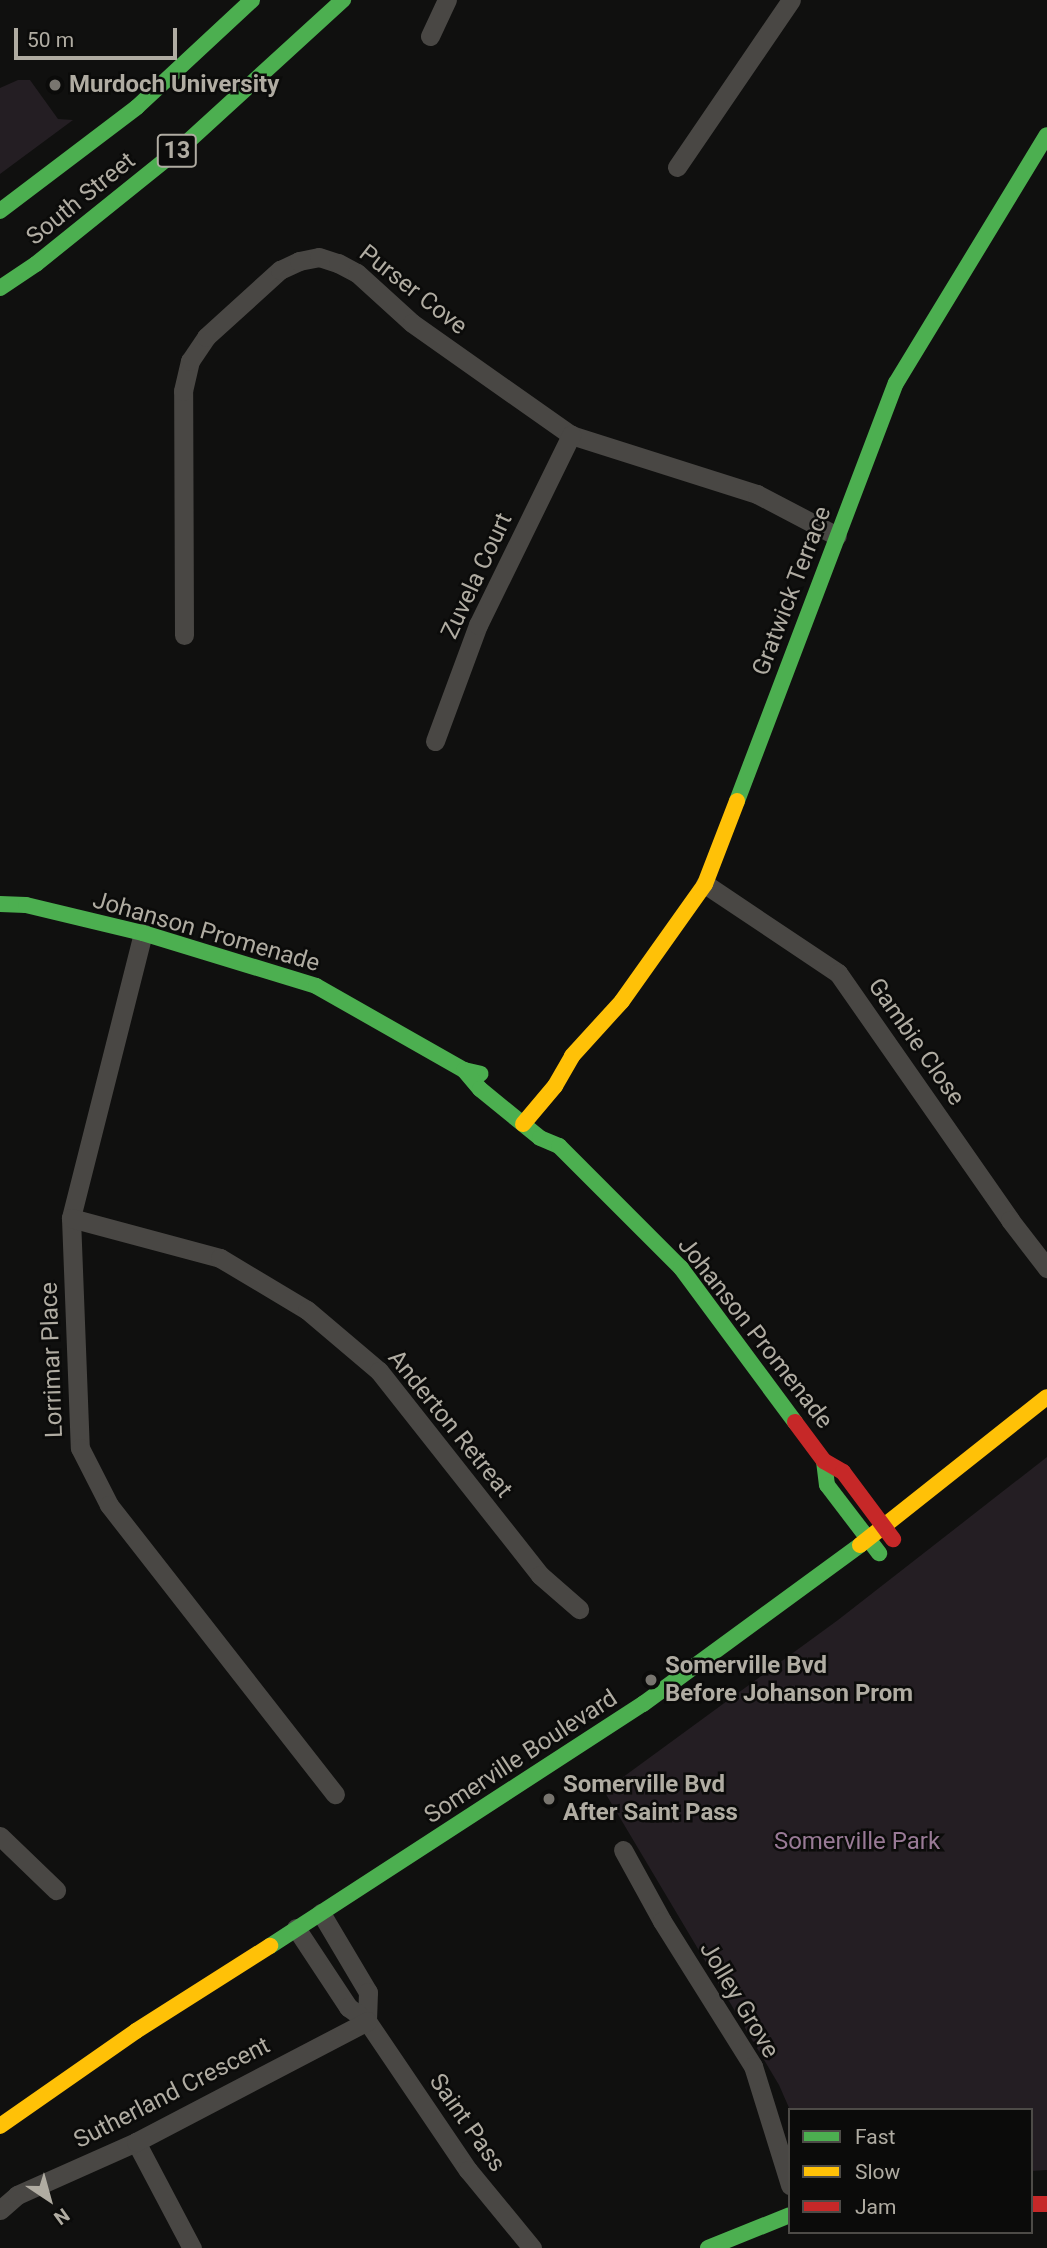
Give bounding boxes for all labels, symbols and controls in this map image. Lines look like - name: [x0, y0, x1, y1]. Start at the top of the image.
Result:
- scale bar: [18, 14, 180, 58]
- text: 50 m: [27, 28, 74, 52]
- place label: Murdoch University: [69, 71, 279, 99]
- marker: Murdoch University: [47, 77, 63, 93]
- road number: 13: [156, 132, 198, 170]
- street label: South Street: [21, 146, 141, 252]
- street label: Purser Cove: [353, 239, 473, 341]
- street label: Gratwick Terrace: [746, 502, 838, 680]
- street label: Zuvela Court: [435, 508, 519, 644]
- street label: Johanson Promenade: [89, 886, 323, 978]
- street label: Gambie Close: [862, 973, 970, 1111]
- street label: Johanson Promenade: [671, 1232, 839, 1434]
- street label: Lorrimar Place: [35, 1281, 69, 1439]
- street label: Anderton Retreat: [382, 1344, 518, 1504]
- place label: Somerville Bvd Before Johanson Prom: [665, 1652, 913, 1708]
- marker: Somerville Bvd Before Johanson Prom: [643, 1672, 659, 1688]
- street label: Somerville Boulevard: [419, 1684, 623, 1830]
- place label: Somerville Bvd After Saint Pass: [563, 1771, 738, 1827]
- marker: Somerville Bvd After Saint Pass: [541, 1791, 557, 1807]
- park label: Somerville Park: [774, 1828, 940, 1856]
- street label: Jolley Grove: [693, 1937, 785, 2063]
- street label: Sutherland Crescent: [69, 2031, 275, 2155]
- street label: Saint Pass: [423, 2068, 511, 2178]
- legend: [788, 2108, 1033, 2234]
- text: Fast: [855, 2125, 895, 2149]
- text: Slow: [855, 2160, 900, 2184]
- north arrow: [14, 2164, 84, 2234]
- text: Jam: [855, 2195, 896, 2219]
- text: N: [49, 2203, 74, 2230]

